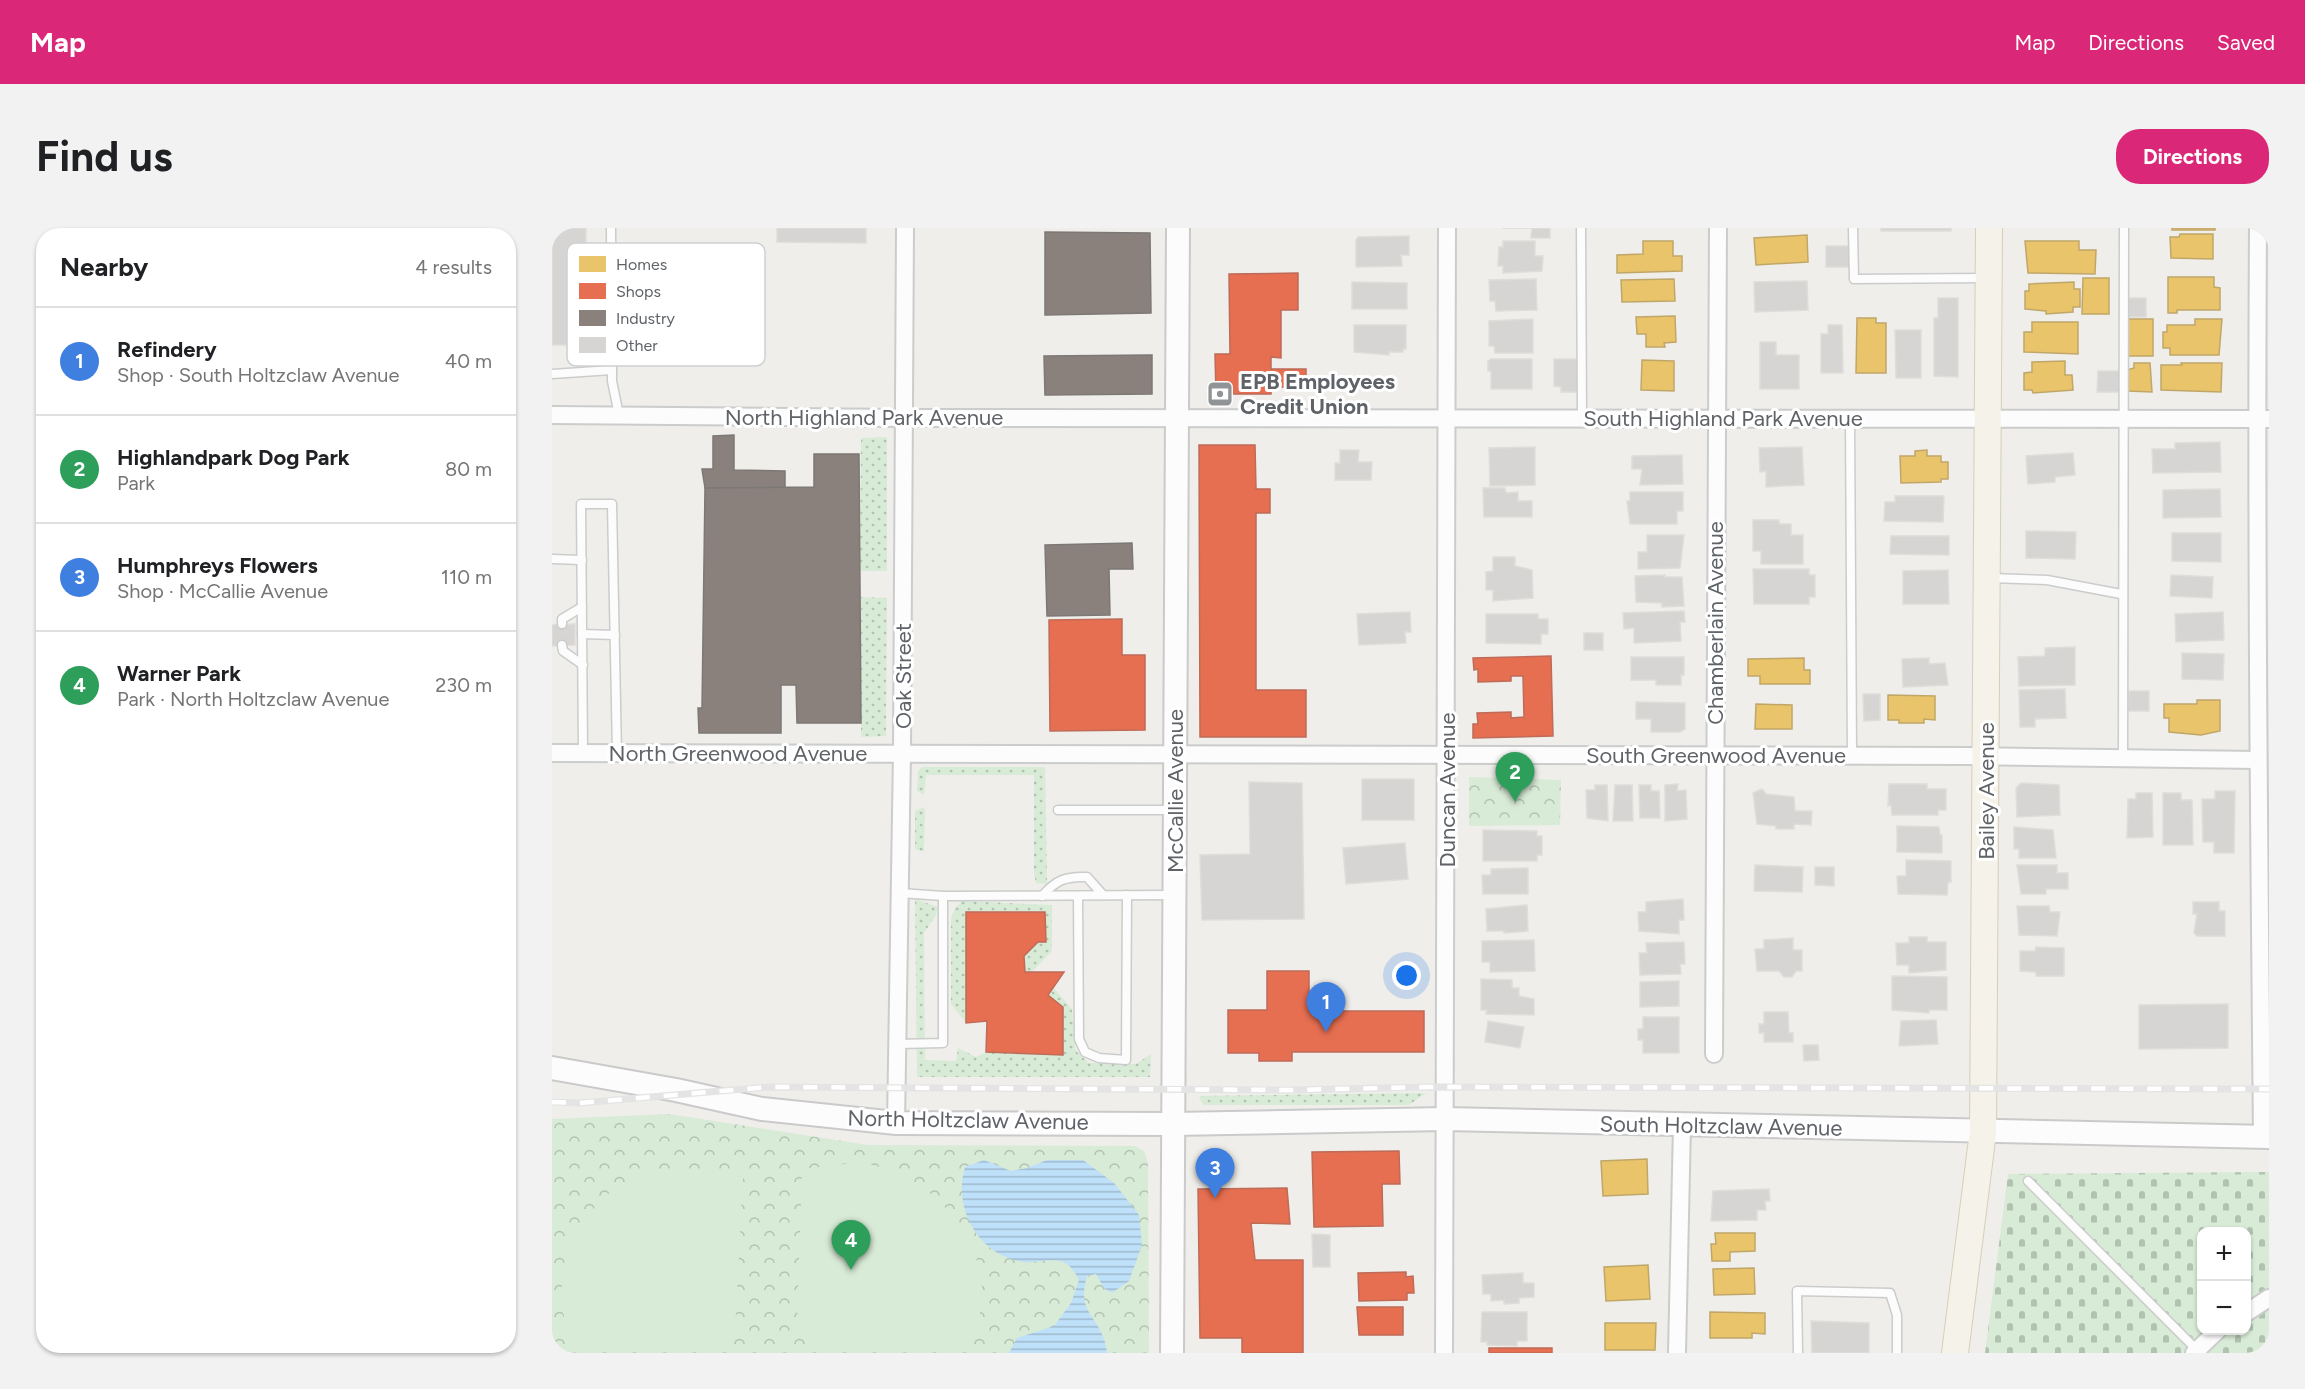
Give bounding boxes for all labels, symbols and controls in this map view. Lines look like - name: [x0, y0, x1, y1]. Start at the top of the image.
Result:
- text: Map: [30, 25, 86, 59]
- text: Map: [2014, 30, 2055, 55]
- text: Directions: [2088, 30, 2184, 55]
- text: Saved: [2217, 30, 2275, 55]
- button: Directions: [2116, 129, 2269, 184]
- text: Find us: [36, 131, 173, 182]
- legend: [567, 243, 765, 366]
- text: Nearby: [60, 251, 148, 283]
- text: 4 results: [415, 255, 492, 279]
- text: Homes: [616, 255, 667, 274]
- text: Shops: [616, 282, 661, 301]
- text: Industry: [616, 309, 675, 328]
- text: Refindery: [117, 336, 217, 363]
- text: Other: [616, 336, 658, 355]
- text: 1: [75, 349, 84, 373]
- text: 40 m: [445, 349, 492, 373]
- text: Shop · South Holtzclaw Avenue: [117, 363, 399, 387]
- place label: EPB Employees Credit Union: [1240, 368, 1395, 420]
- bank icon: EPB Employees Credit Union: [1205, 379, 1235, 409]
- street label: North Highland Park Avenue: [725, 404, 1003, 431]
- street label: South Highland Park Avenue: [1583, 405, 1863, 432]
- text: Highlandpark Dog Park: [117, 444, 350, 471]
- text: 2: [74, 457, 85, 481]
- text: 80 m: [445, 457, 492, 481]
- text: Park: [117, 471, 155, 495]
- street label: Chamberlain Avenue: [1702, 521, 1729, 725]
- text: Humphreys Flowers: [117, 552, 318, 579]
- text: 3: [74, 565, 85, 589]
- text: 110 m: [441, 565, 492, 589]
- text: Shop · McCallie Avenue: [117, 579, 328, 603]
- street label: Oak Street: [890, 623, 917, 729]
- text: Warner Park: [117, 660, 241, 687]
- text: 4: [73, 673, 86, 697]
- text: 230 m: [435, 673, 492, 697]
- text: Park · North Holtzclaw Avenue: [117, 687, 389, 711]
- street label: McCallie Avenue: [1162, 709, 1189, 873]
- street label: Duncan Avenue: [1434, 713, 1461, 867]
- street label: Bailey Avenue: [1973, 722, 2000, 860]
- street label: North Greenwood Avenue: [609, 740, 867, 767]
- street label: South Greenwood Avenue: [1586, 742, 1846, 769]
- pin: 2: [1496, 752, 1534, 802]
- your location: [1392, 961, 1421, 990]
- pin: 1: [1306, 982, 1346, 1032]
- street label: North Holtzclaw Avenue: [847, 1104, 1089, 1136]
- street label: South Holtzclaw Avenue: [1599, 1110, 1843, 1142]
- pin: 3: [1196, 1148, 1234, 1198]
- pin: 4: [832, 1220, 870, 1270]
- map controls: [2197, 1227, 2251, 1335]
- button: +: [2197, 1227, 2251, 1281]
- button: −: [2197, 1281, 2251, 1335]

